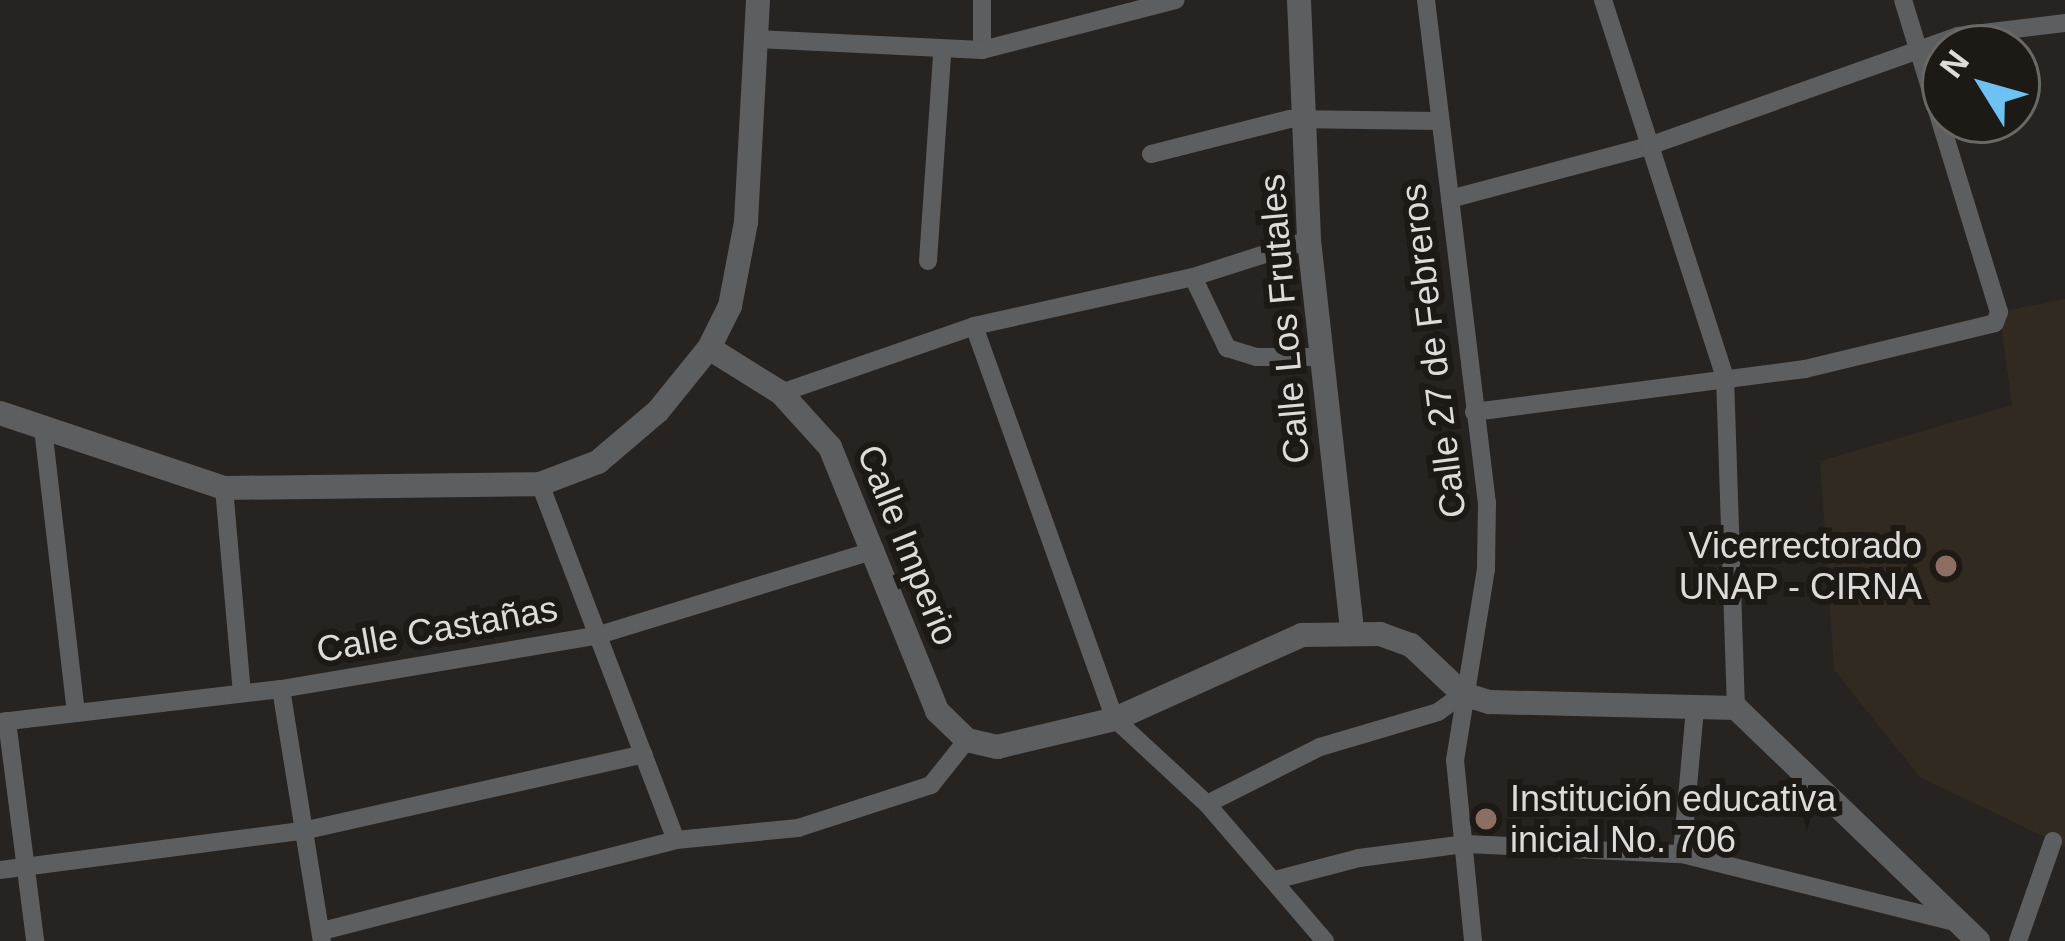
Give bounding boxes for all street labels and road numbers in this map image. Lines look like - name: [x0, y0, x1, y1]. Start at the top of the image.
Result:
- street label: Calle Los Frutales: [1250, 173, 1318, 465]
- street label: Calle 27 de Febreros: [1391, 182, 1475, 520]
- street label: Calle Imperio: [848, 439, 968, 651]
- street label: Calle Castañas: [313, 587, 561, 671]

